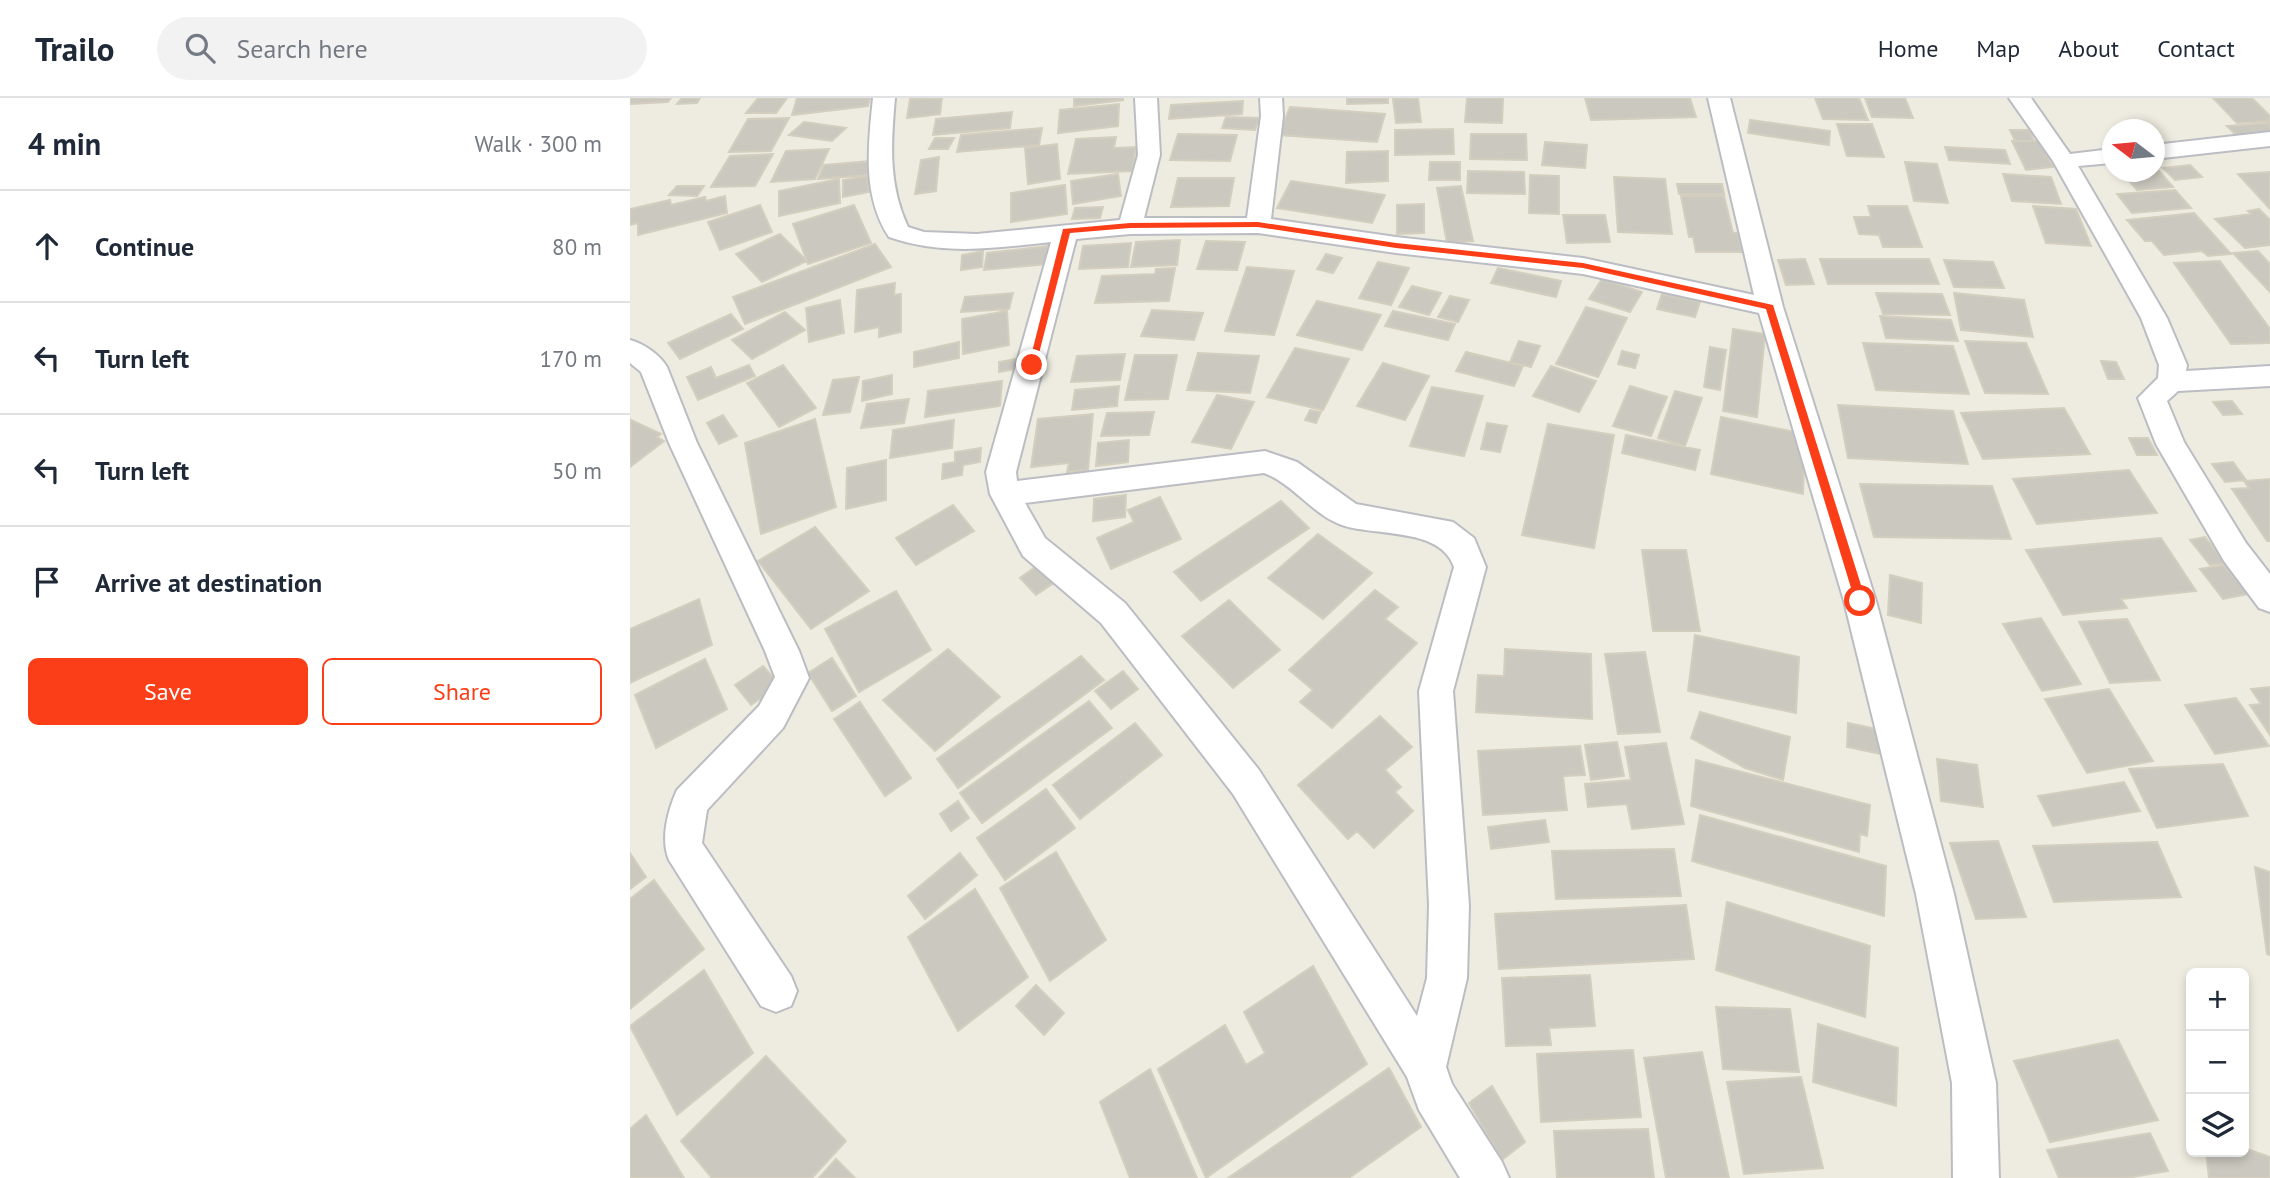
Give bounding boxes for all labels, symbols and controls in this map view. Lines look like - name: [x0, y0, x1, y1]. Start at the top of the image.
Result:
- search box: [157, 17, 647, 80]
- text: Trailo: [35, 27, 115, 70]
- icon: search: [181, 29, 219, 67]
- text: Search here: [237, 32, 368, 65]
- text: Home: [1878, 33, 1938, 64]
- text: Map: [1976, 33, 2020, 64]
- text: About: [2058, 33, 2119, 64]
- text: Contact: [2157, 33, 2235, 64]
- north arrow: [2102, 119, 2165, 182]
- text: 4 min: [28, 124, 101, 163]
- text: Walk · 300 m: [475, 129, 602, 158]
- icon: ahead: [28, 227, 66, 265]
- text: Continue: [95, 230, 194, 263]
- text: 80 m: [552, 232, 602, 261]
- icon: left: [28, 339, 66, 377]
- text: Turn left: [95, 342, 189, 375]
- text: 170 m: [540, 344, 602, 373]
- route end: [1016, 349, 1047, 380]
- icon: left: [28, 451, 66, 489]
- text: Turn left: [95, 454, 189, 487]
- text: 50 m: [552, 456, 602, 485]
- icon: arrive: [28, 563, 66, 601]
- text: Arrive at destination: [95, 566, 322, 599]
- route start: [1844, 585, 1875, 616]
- button: Save: [28, 658, 308, 725]
- button: Share: [322, 658, 602, 725]
- map controls: [2186, 968, 2249, 1157]
- button: +: [2186, 968, 2249, 1031]
- button: −: [2186, 1031, 2249, 1094]
- button: layers: [2186, 1094, 2249, 1157]

